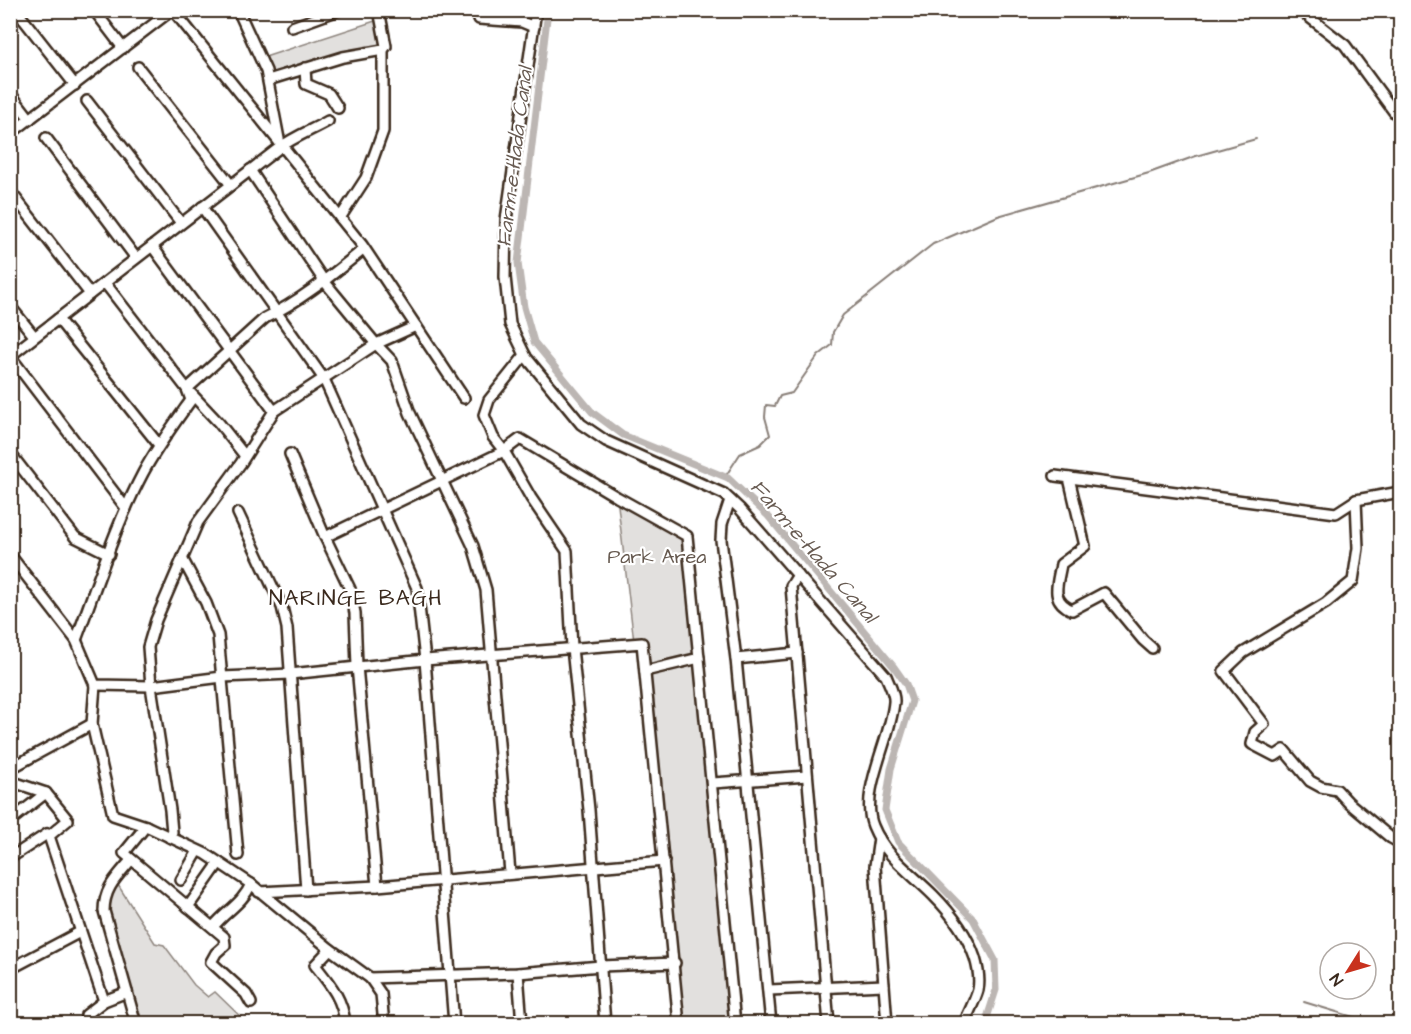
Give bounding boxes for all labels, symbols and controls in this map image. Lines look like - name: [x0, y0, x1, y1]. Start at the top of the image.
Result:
- water label: Farm-e-Hada Canal: [489, 63, 540, 249]
- water label: Farm-e-Hada Canal: [743, 474, 886, 631]
- park label: Park Area: [607, 543, 707, 571]
- district label: NARINGE BAGH: [269, 583, 443, 614]
- north arrow: [1318, 941, 1378, 1001]
- text: N: [1325, 969, 1349, 990]

